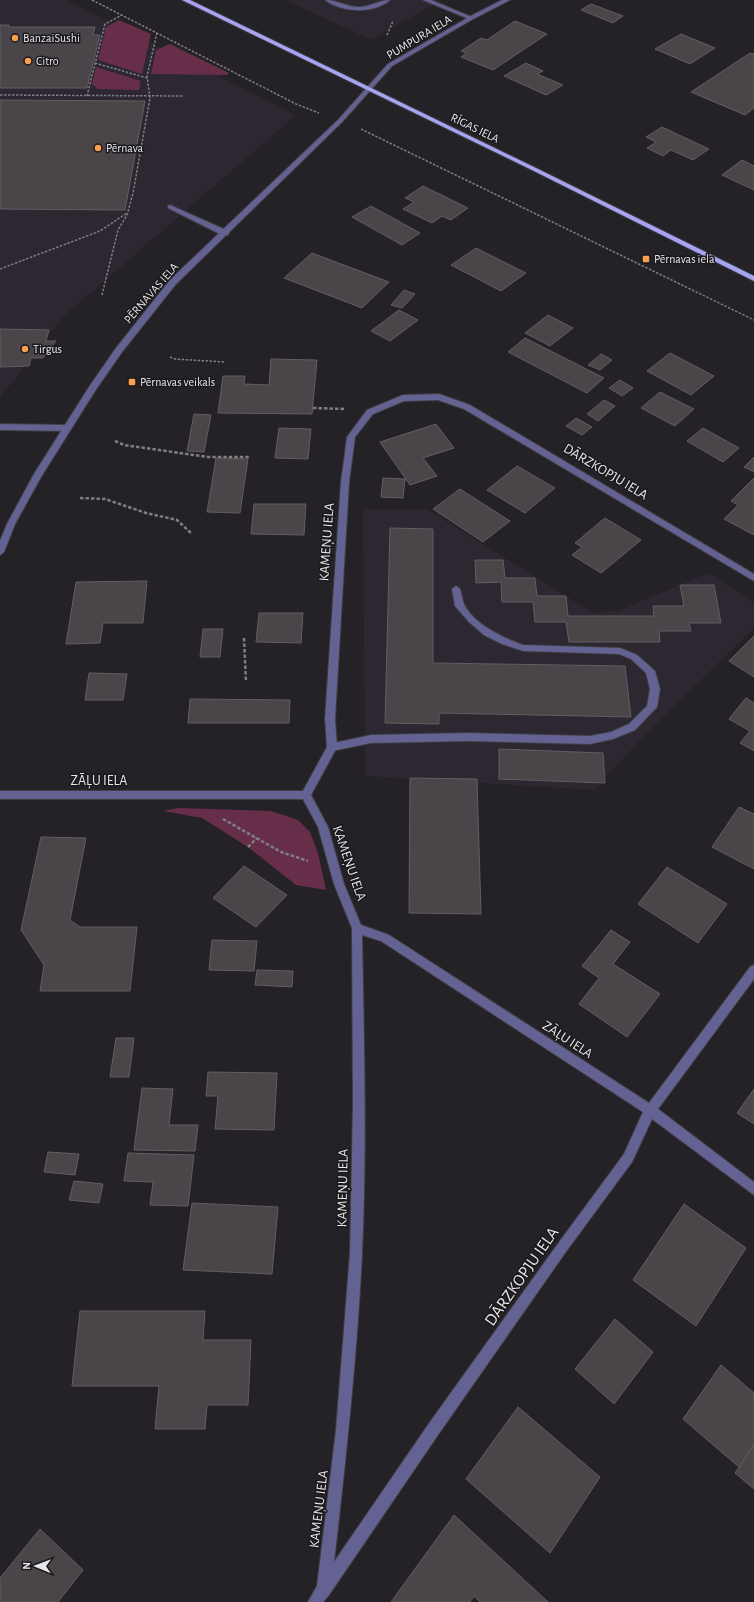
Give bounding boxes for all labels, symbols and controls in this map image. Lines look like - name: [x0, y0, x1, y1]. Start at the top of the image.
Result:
- street label: PUMPURA IELA: [384, 13, 454, 61]
- place label: BanzaiSushi: [23, 32, 80, 44]
- marker: BanzaiSushi: [10, 33, 20, 43]
- place label: Citro: [36, 55, 59, 67]
- marker: Citro: [23, 56, 33, 66]
- street label: RĪGAS IELA: [449, 110, 502, 145]
- place label: Pērnava: [106, 142, 144, 154]
- marker: Pērnava: [93, 143, 103, 153]
- place label: Pērnavas iela: [654, 253, 715, 265]
- marker: Pērnavas iela: [641, 254, 651, 264]
- street label: PĒRNAVAS IELA: [121, 260, 180, 325]
- place label: Tirgus: [33, 343, 62, 355]
- marker: Tirgus: [20, 344, 30, 354]
- place label: Pērnavas veikals: [140, 376, 215, 388]
- marker: Pērnavas veikals: [127, 377, 137, 387]
- street label: DĀRZKOPJU IELA: [561, 440, 651, 502]
- street label: KAMEŅU IELA: [317, 502, 338, 582]
- street label: ZĀĻU IELA: [71, 773, 127, 789]
- street label: KAMEŅU IELA: [329, 824, 368, 903]
- street label: ZĀĻU IELA: [539, 1018, 596, 1062]
- street label: KAMEŅU IELA: [335, 1149, 352, 1227]
- street label: DĀRZKOPJU IELA: [481, 1224, 562, 1329]
- street label: KAMEŅU IELA: [307, 1469, 332, 1549]
- north arrow: [16, 1546, 56, 1586]
- text: N: [21, 1562, 32, 1570]

